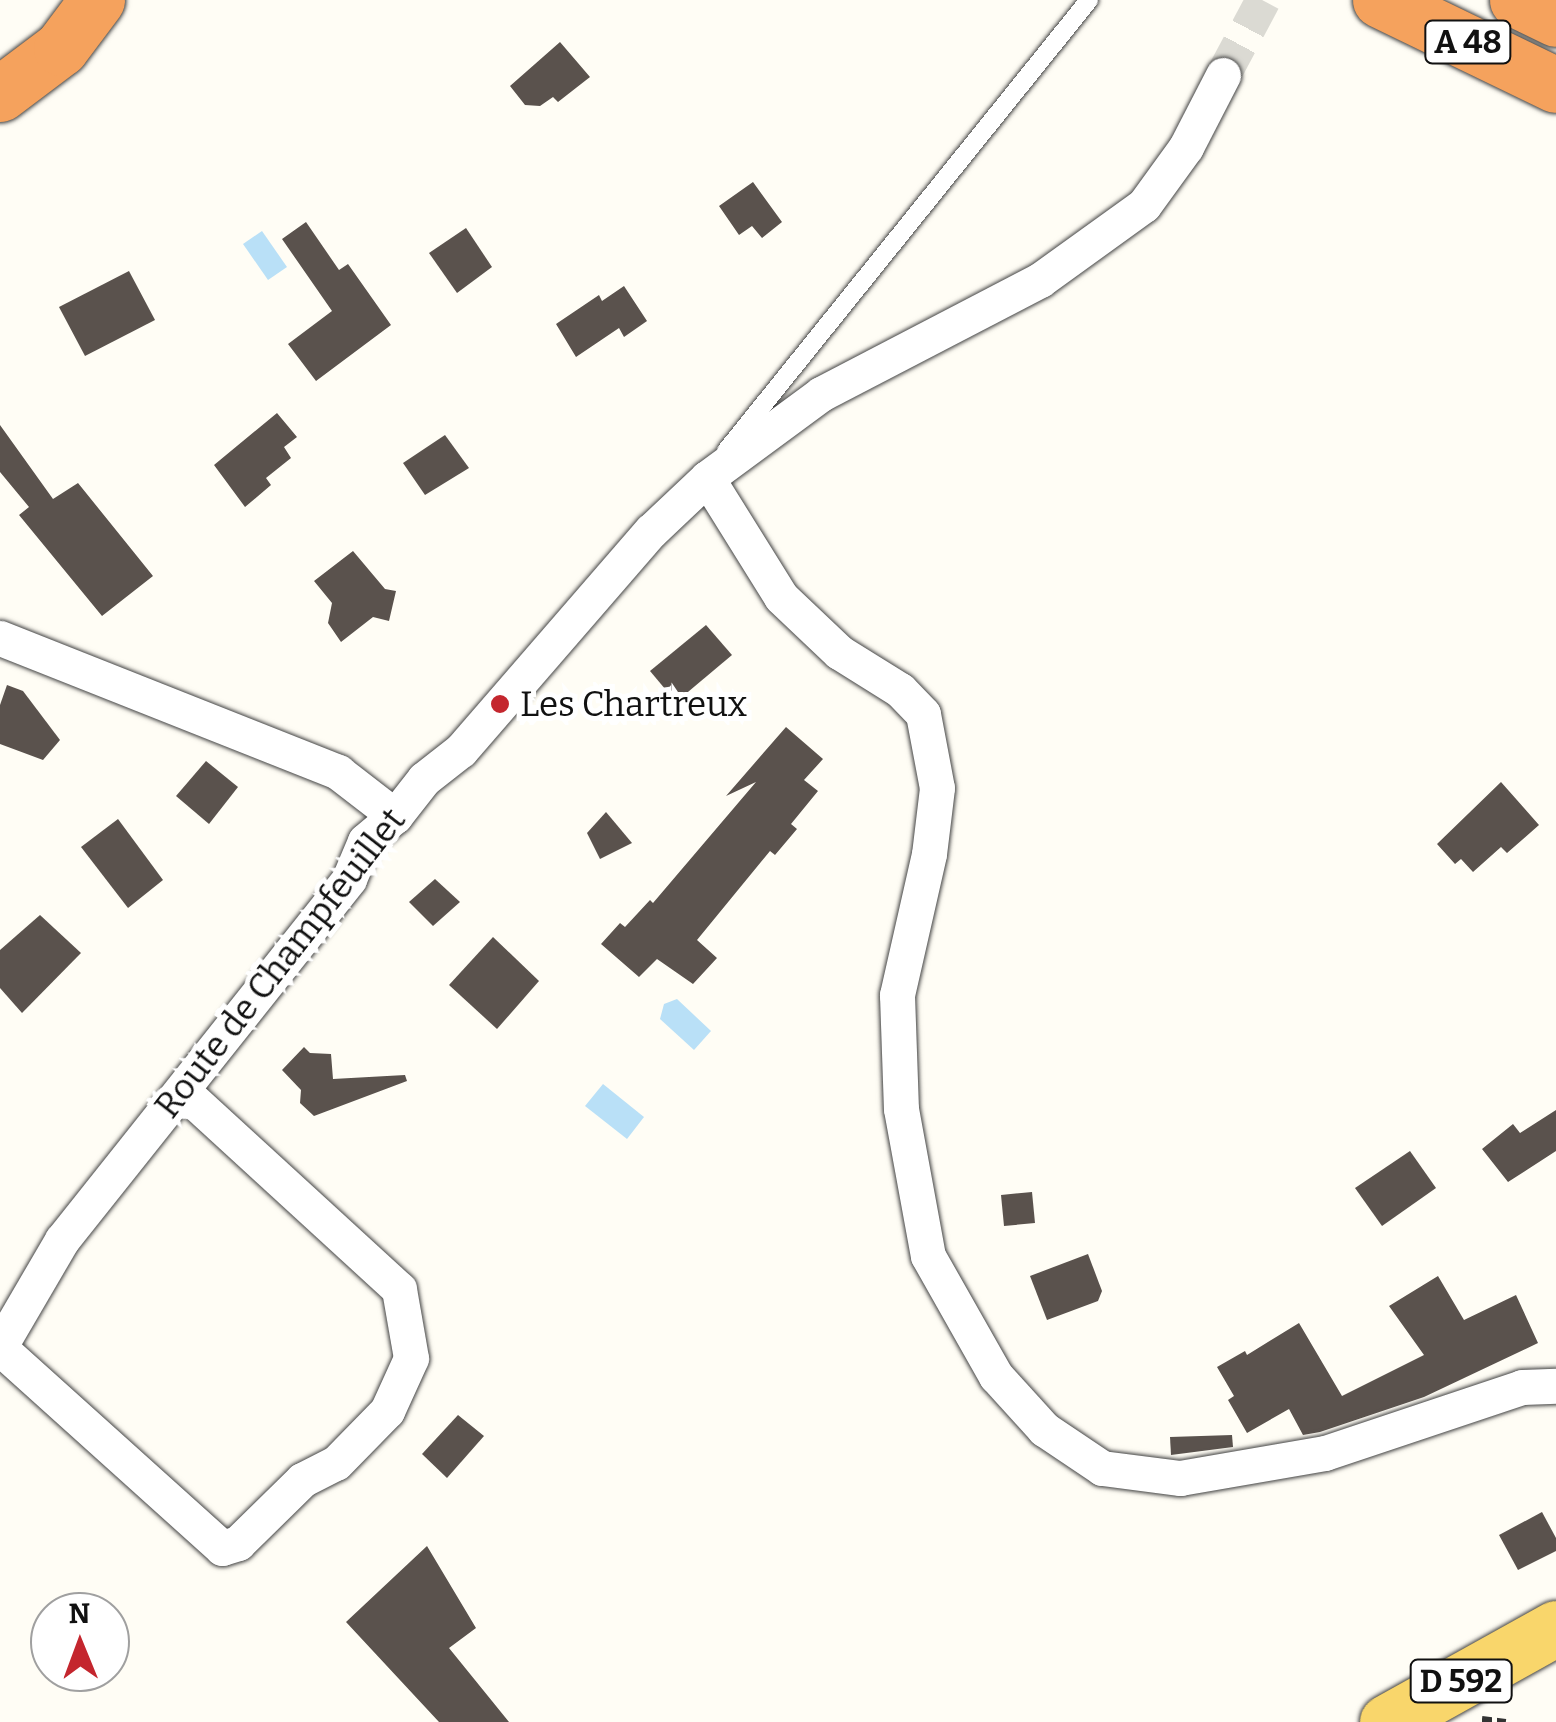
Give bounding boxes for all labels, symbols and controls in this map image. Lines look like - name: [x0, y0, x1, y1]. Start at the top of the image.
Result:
- road number: A 48: [1423, 15, 1513, 69]
- place label: Les Chartreux: [520, 683, 747, 725]
- marker: Les Chartreux: [489, 693, 511, 715]
- street label: Route de Champfeuillet: [146, 800, 414, 1126]
- north arrow: [30, 1592, 130, 1692]
- text: N: [68, 1597, 91, 1630]
- road number: D 592: [1408, 1654, 1514, 1708]

